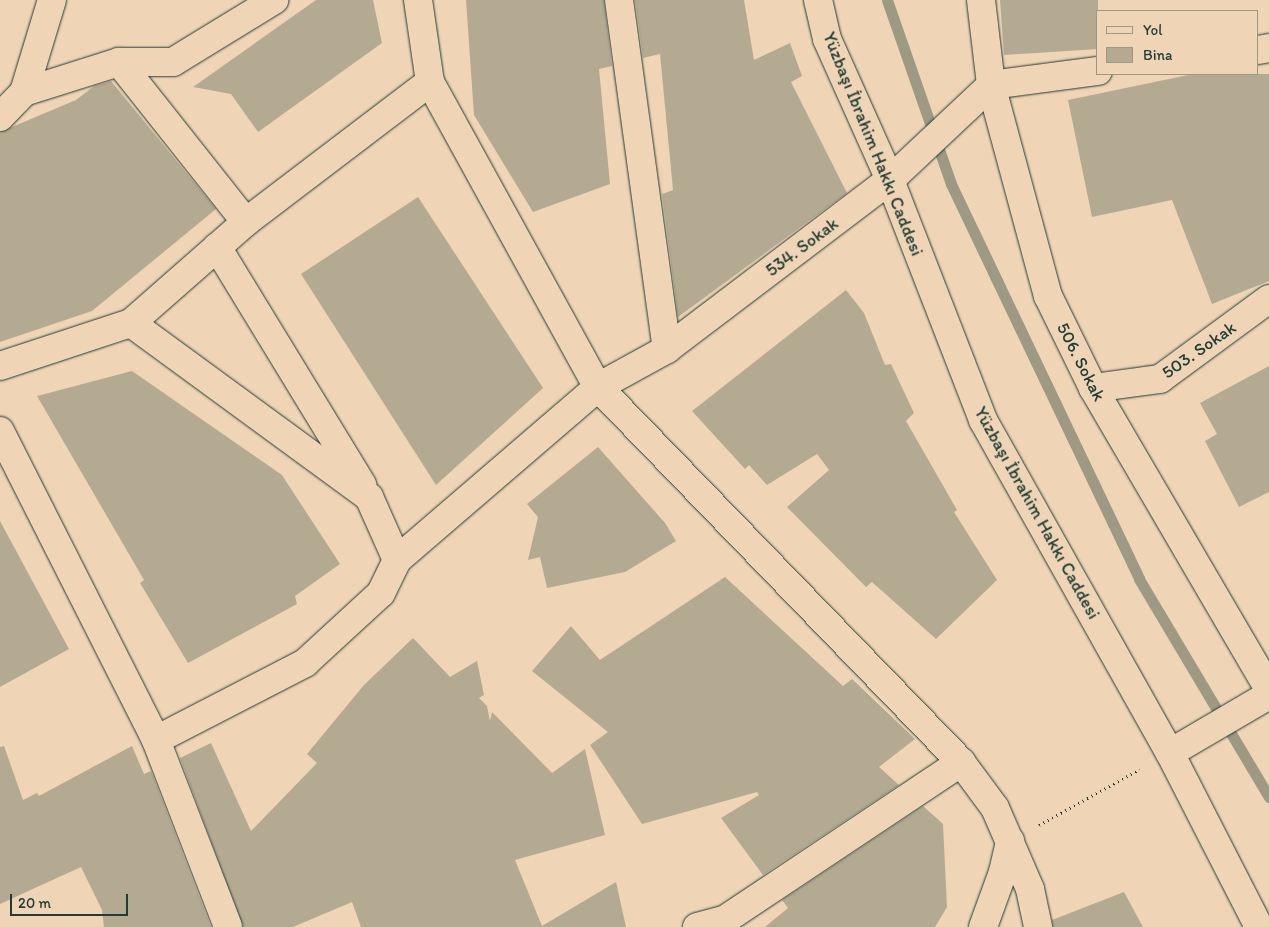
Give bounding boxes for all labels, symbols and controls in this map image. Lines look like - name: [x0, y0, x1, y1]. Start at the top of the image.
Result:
- legend: [1096, 10, 1259, 75]
- text: Yol: [1143, 21, 1162, 39]
- street label: Yüzbaşı İbrahim Hakkı Caddesi: [818, 29, 928, 259]
- text: Bina: [1143, 46, 1172, 64]
- street label: 534. Sokak: [761, 213, 843, 281]
- street label: 503. Sokak: [1158, 317, 1240, 383]
- street label: 506. Sokak: [1052, 319, 1110, 405]
- street label: Yüzbaşı İbrahim Hakkı Caddesi: [969, 403, 1105, 623]
- scale bar: [12, 884, 130, 916]
- text: 20 m: [18, 894, 51, 912]

